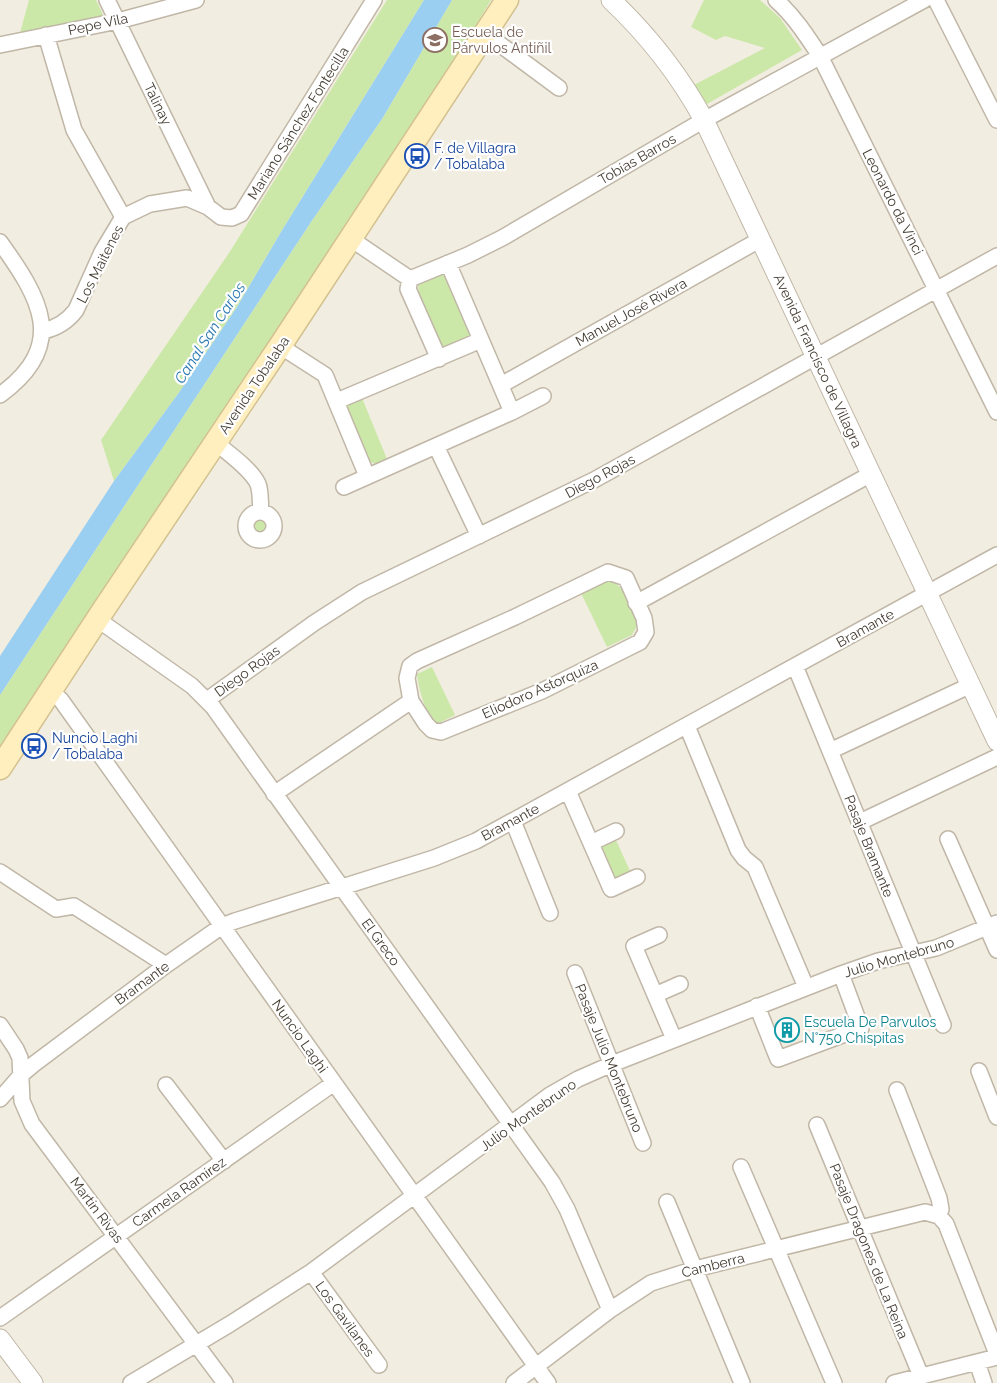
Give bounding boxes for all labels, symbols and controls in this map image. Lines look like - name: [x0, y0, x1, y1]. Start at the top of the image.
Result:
- street label: Pepe Vila: [67, 10, 129, 38]
- place label: Escuela de Párvulos Antiñil: [452, 24, 551, 56]
- school or university icon: Escuela de Párvulos Antiñil: [422, 27, 448, 53]
- street label: Mariano Sánchez Fontecilla: [244, 44, 352, 202]
- street label: Talinay: [141, 80, 175, 128]
- street label: Tobías Barros: [595, 130, 679, 188]
- place label: F. de Villagra / Tobalaba: [434, 140, 516, 172]
- bus stop icon: F. de Villagra / Tobalaba: [404, 143, 430, 169]
- street label: Leonardo da Vinci: [859, 146, 927, 258]
- street label: Los Maitenes: [73, 222, 127, 306]
- street label: Avenida Francisco de Villagra: [771, 272, 865, 450]
- street label: Manuel José Rivera: [573, 275, 689, 349]
- water label: Canal San Carlos: [171, 279, 249, 387]
- street label: Avenida Tobalaba: [215, 333, 293, 437]
- street label: Diego Rojas: [562, 451, 638, 501]
- street label: Bramante: [833, 606, 897, 650]
- street label: Diego Rojas: [211, 642, 283, 700]
- street label: Eliodoro Astorquiza: [480, 656, 600, 722]
- place label: Nuncio Laghi / Tobalaba: [52, 730, 138, 762]
- bus stop icon: Nuncio Laghi / Tobalaba: [21, 733, 47, 759]
- street label: Pasaje Bramante: [841, 793, 897, 899]
- street label: Bramante: [478, 800, 542, 844]
- street label: El Greco: [359, 915, 403, 969]
- street label: Julio Montebruno: [842, 934, 956, 980]
- street label: Bramante: [112, 958, 172, 1008]
- street label: Pasaje Julio Montebruno: [572, 981, 646, 1135]
- street label: Nuncio Laghi: [269, 996, 331, 1076]
- place label: Escuela De Parvulos N°750 Chispitas: [804, 1014, 936, 1046]
- building icon: Escuela De Parvulos N°750 Chispitas: [774, 1017, 800, 1043]
- street label: Julio Montebruno: [477, 1076, 579, 1154]
- street label: Carmela Ramírez: [129, 1154, 229, 1230]
- street label: Pasaje Dragones de La Reina: [826, 1161, 912, 1341]
- street label: Martín Rivas: [67, 1174, 127, 1246]
- street label: Camberra: [680, 1249, 746, 1281]
- street label: Los Gavilanes: [312, 1278, 378, 1360]

